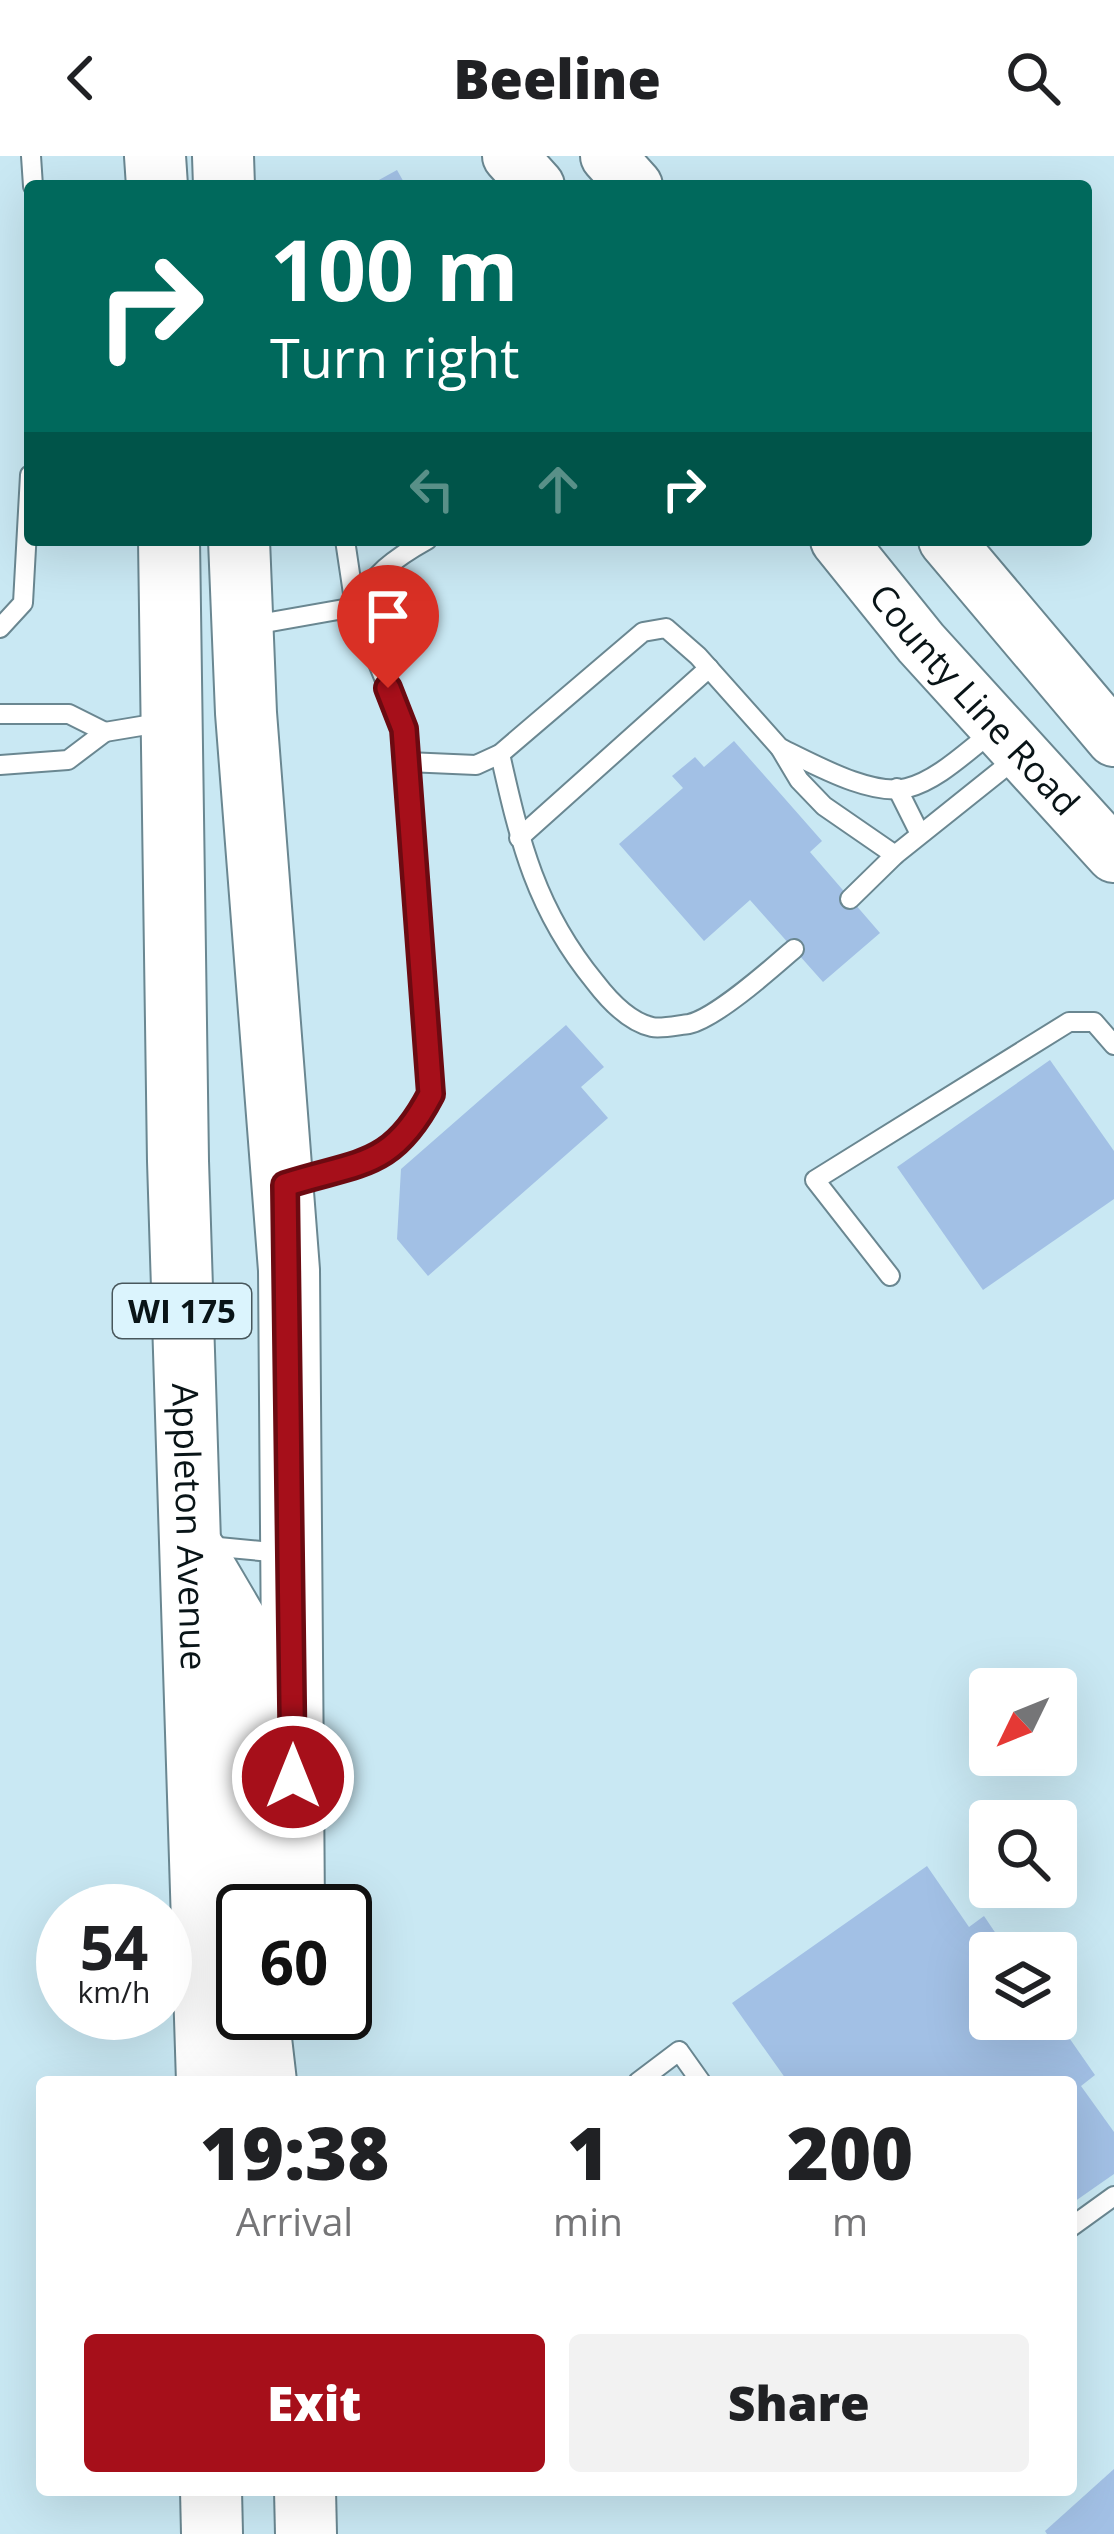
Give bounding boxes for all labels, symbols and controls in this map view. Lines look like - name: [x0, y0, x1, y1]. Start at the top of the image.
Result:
- text: Beeline: [453, 41, 661, 115]
- icon: back: [48, 45, 114, 111]
- icon: search: [1000, 45, 1066, 111]
- text: 100 m: [270, 211, 518, 326]
- icon: right: [72, 228, 228, 384]
- text: Turn right: [270, 320, 519, 394]
- icon: left: [399, 456, 465, 522]
- icon: ahead: [525, 456, 591, 522]
- icon: right: [651, 456, 717, 522]
- pin: [337, 565, 439, 688]
- street label: County Line Road: [859, 573, 1091, 825]
- icon: arrive: [355, 583, 421, 649]
- road number: WI 175: [113, 1284, 251, 1338]
- street label: Appleton Avenue: [161, 1382, 219, 1671]
- north arrow: [969, 1668, 1077, 1776]
- map controls: [969, 1668, 1077, 2040]
- position arrow: [230, 1714, 356, 1840]
- button: search: [969, 1800, 1077, 1908]
- speed limit sign: 60: [216, 1884, 372, 2040]
- text: 54: [80, 1906, 148, 1988]
- button: layers: [969, 1932, 1077, 2040]
- text: km/h: [78, 1971, 150, 2012]
- text: 19:38: [200, 2103, 389, 2201]
- text: 1: [567, 2103, 609, 2201]
- text: 200: [787, 2103, 913, 2201]
- text: Arrival: [236, 2194, 353, 2247]
- text: min: [553, 2194, 623, 2247]
- text: m: [832, 2194, 868, 2247]
- button: Exit: [84, 2334, 545, 2472]
- button: Share: [569, 2334, 1029, 2472]

